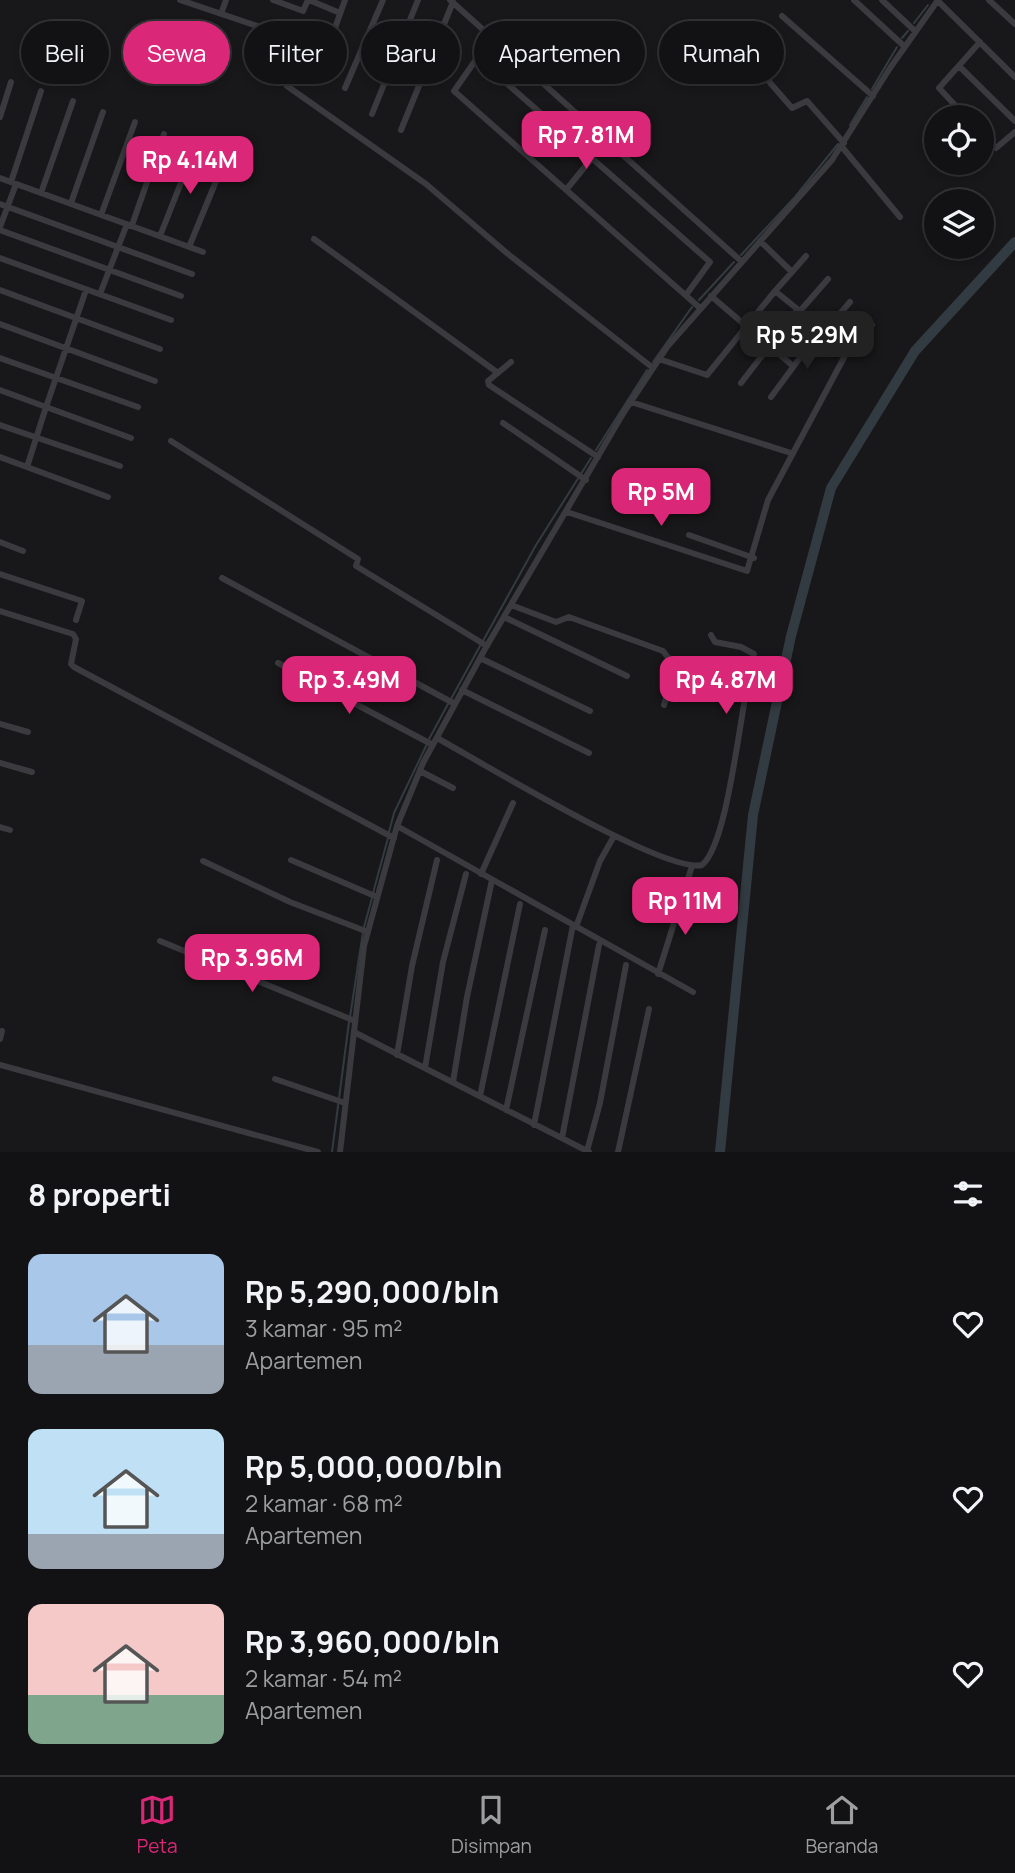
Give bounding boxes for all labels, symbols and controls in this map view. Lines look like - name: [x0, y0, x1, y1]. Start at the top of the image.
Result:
- chip: Beli: [21, 21, 109, 84]
- chip: Sewa: [123, 21, 230, 84]
- chip: Filter: [244, 21, 347, 84]
- chip: Baru: [361, 21, 460, 84]
- chip: Apartemen: [474, 21, 645, 84]
- chip: Rumah: [659, 21, 784, 84]
- map controls: [924, 105, 994, 259]
- button: locate: [924, 105, 994, 175]
- pin: Rp 7.81M: [514, 111, 658, 171]
- text: Rp 7.81M: [538, 118, 634, 150]
- pin: Rp 4.14M: [118, 136, 262, 196]
- text: Rp 4.14M: [142, 143, 238, 175]
- button: layers: [924, 189, 994, 259]
- pin: Rp 5.29M: [735, 312, 879, 371]
- text: Rp 5.29M: [756, 318, 858, 350]
- pin: Rp 5M: [612, 468, 710, 528]
- text: Rp 5M: [627, 475, 695, 507]
- pin: Rp 3.49M: [277, 656, 421, 716]
- pin: Rp 4.87M: [654, 656, 798, 716]
- text: Rp 3.49M: [298, 663, 400, 695]
- text: Rp 4.87M: [676, 663, 776, 695]
- pin: Rp 11M: [628, 878, 742, 937]
- text: Rp 11M: [648, 884, 722, 916]
- pin: Rp 3.96M: [180, 934, 324, 994]
- text: Rp 3.96M: [201, 941, 303, 973]
- text: 8 properti: [28, 1174, 171, 1215]
- icon: filters: [949, 1175, 987, 1213]
- text: Rp 5,290,000/bln: [245, 1271, 499, 1312]
- icon: home: [84, 1282, 168, 1366]
- icon: heart: [949, 1305, 987, 1343]
- text: 3 kamar · 95 m²: [245, 1312, 402, 1344]
- text: Apartemen: [245, 1344, 362, 1376]
- text: Rp 5,000,000/bln: [245, 1446, 502, 1487]
- icon: home: [84, 1457, 168, 1541]
- icon: heart: [949, 1480, 987, 1518]
- text: 2 kamar · 68 m²: [245, 1487, 403, 1519]
- text: Apartemen: [245, 1519, 362, 1551]
- text: Rp 3,960,000/bln: [245, 1621, 500, 1662]
- icon: home: [84, 1632, 168, 1716]
- icon: heart: [949, 1655, 987, 1693]
- text: 2 kamar · 54 m²: [245, 1662, 402, 1694]
- text: Apartemen: [245, 1694, 362, 1726]
- tab: Peta: [137, 1791, 177, 1859]
- tab: Disimpan: [451, 1791, 532, 1859]
- tab: Beranda: [805, 1791, 878, 1859]

